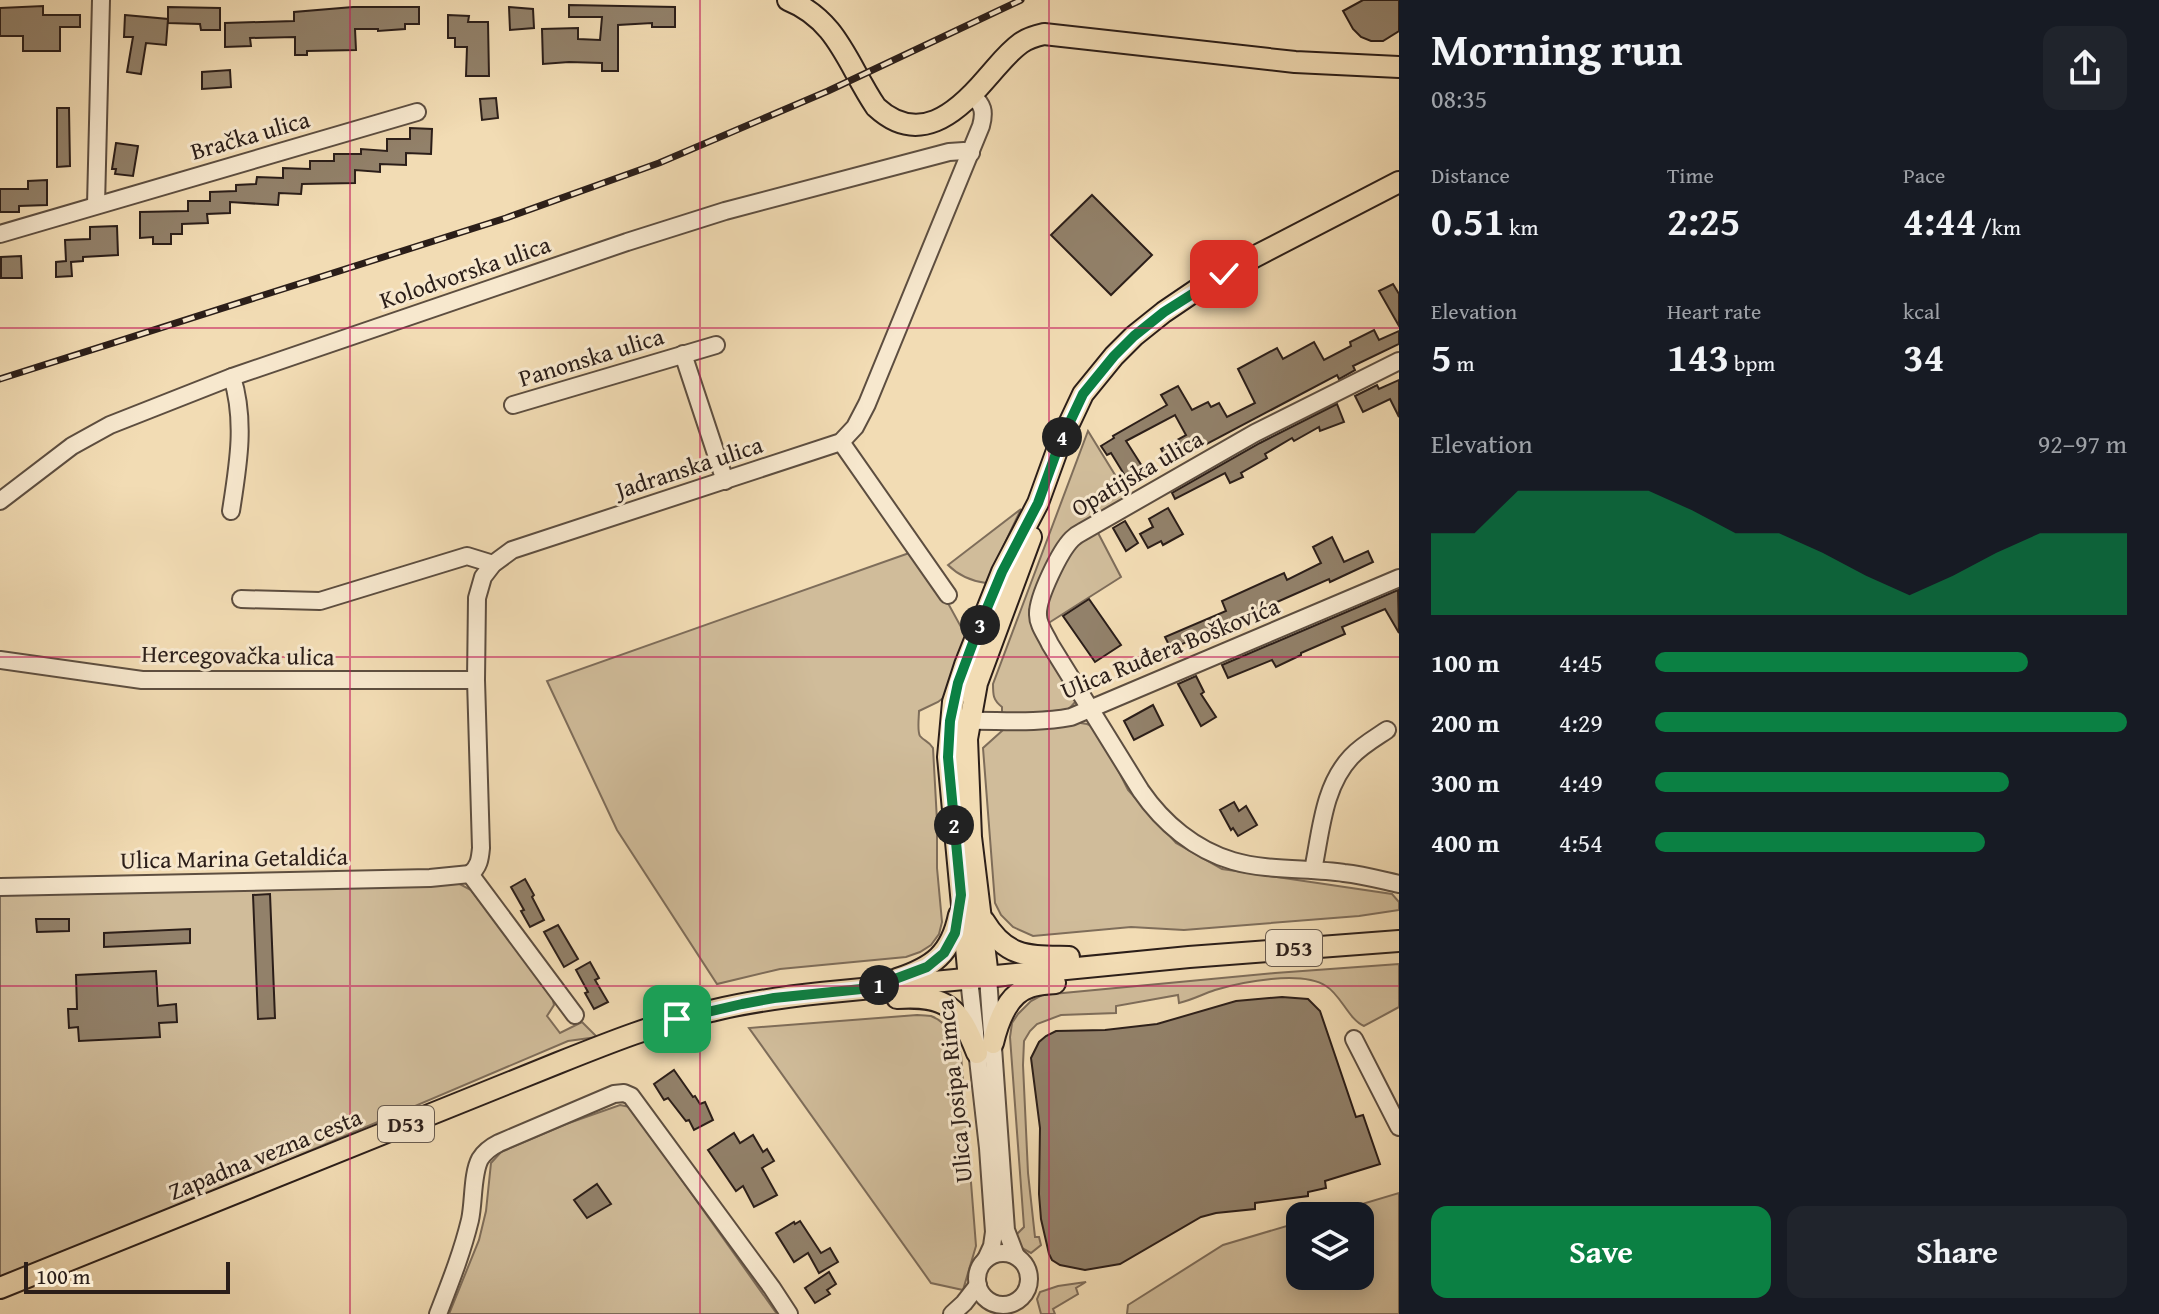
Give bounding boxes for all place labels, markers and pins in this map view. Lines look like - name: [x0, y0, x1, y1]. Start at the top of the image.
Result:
- pin: [1190, 240, 1258, 308]
- pin: 4: [1042, 417, 1082, 457]
- pin: 3: [960, 605, 1000, 645]
- pin: 2: [934, 805, 974, 845]
- pin: 1: [859, 965, 899, 1005]
- pin: [643, 985, 711, 1053]

